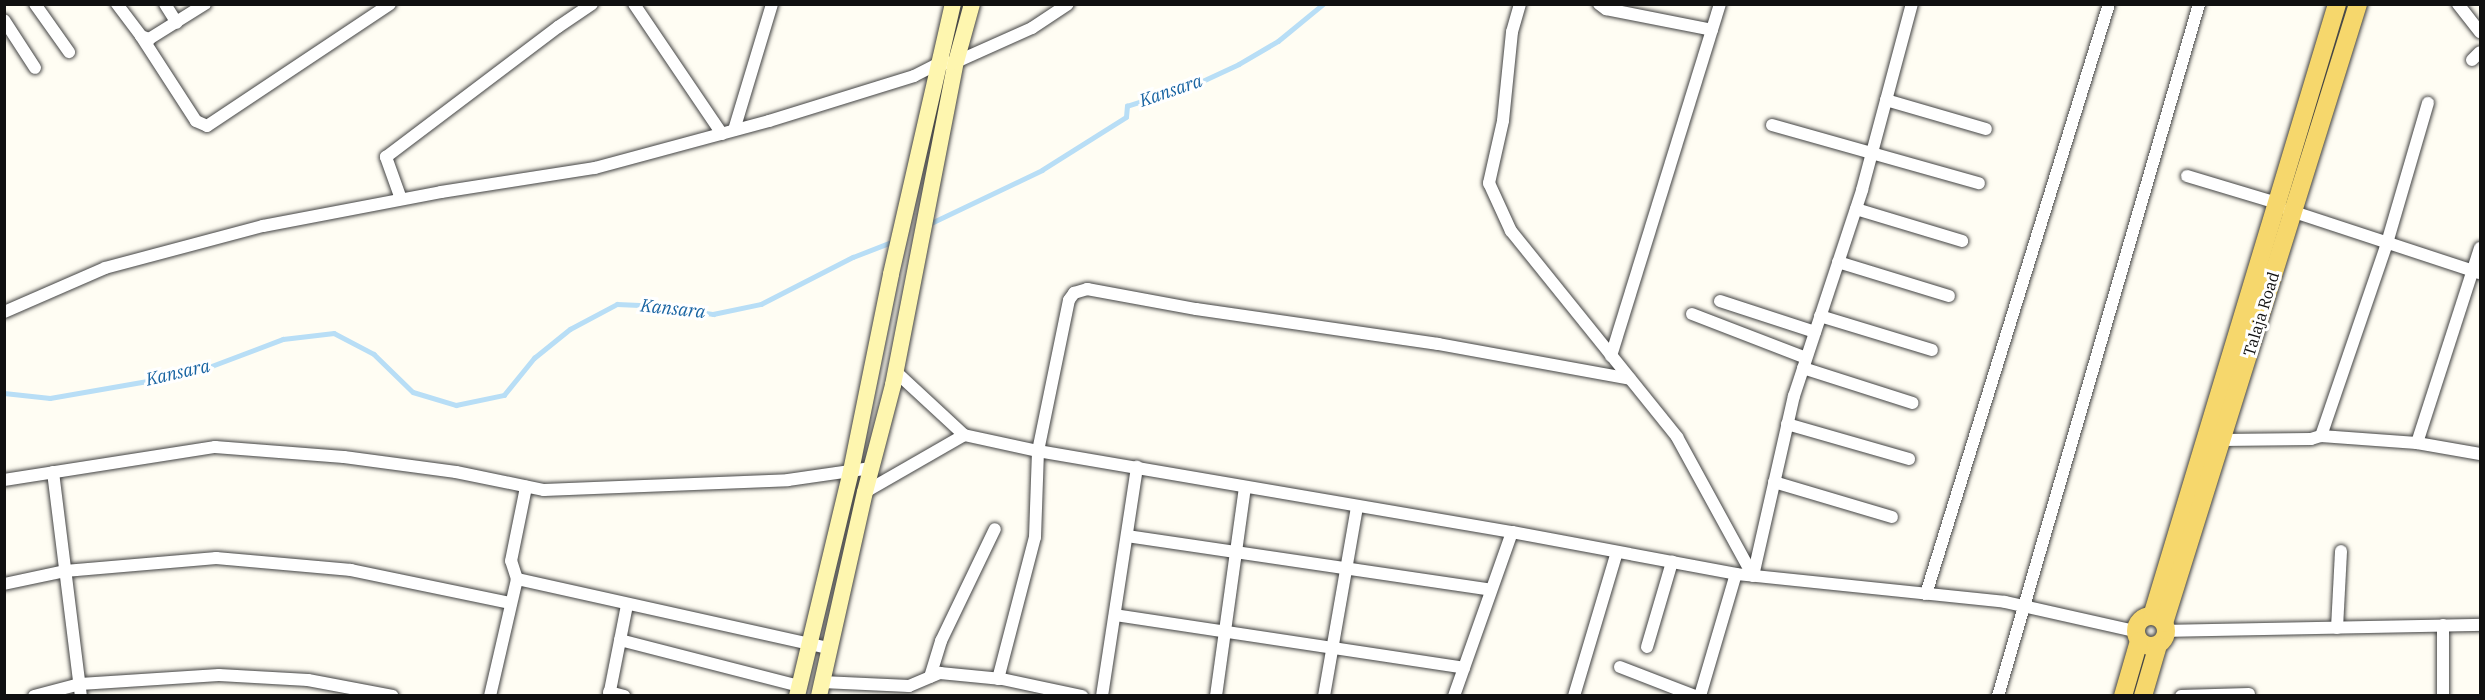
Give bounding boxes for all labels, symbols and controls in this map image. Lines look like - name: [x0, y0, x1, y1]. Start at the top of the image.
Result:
- water label: Kansara: [1137, 70, 1205, 112]
- street label: Talaja Road: [2239, 269, 2283, 359]
- water label: Kansara: [640, 295, 706, 323]
- water label: Kansara: [144, 355, 212, 391]

